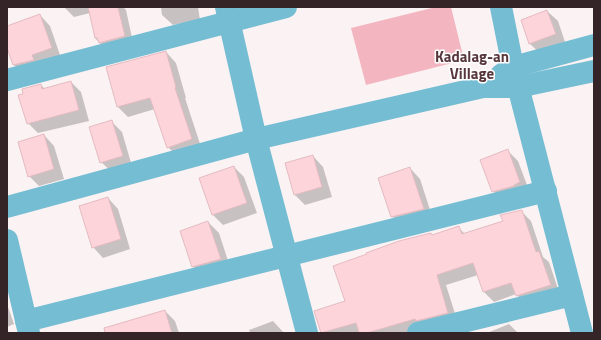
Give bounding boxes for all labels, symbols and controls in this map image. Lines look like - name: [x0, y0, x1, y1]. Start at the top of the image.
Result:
- district label: Kadalag-an Village: [435, 45, 509, 85]

